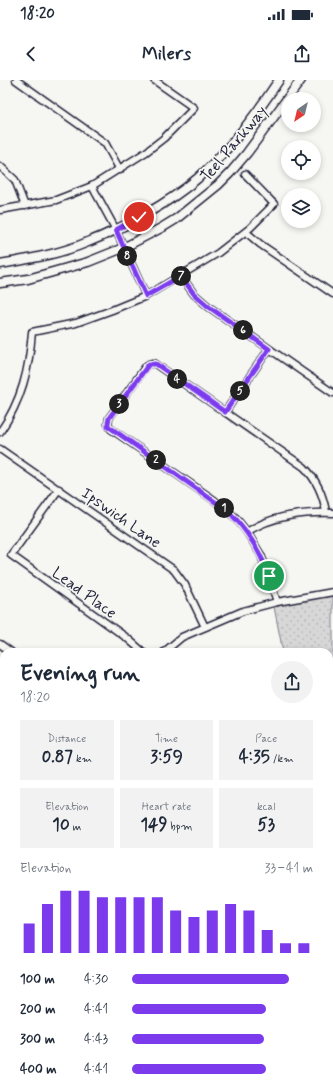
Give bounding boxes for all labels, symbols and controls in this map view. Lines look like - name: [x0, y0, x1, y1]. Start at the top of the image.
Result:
- text: 18:20: [20, 4, 55, 24]
- text: Milers: [142, 42, 191, 66]
- icon: back: [20, 43, 42, 65]
- icon: share: [291, 43, 313, 65]
- north arrow: [281, 92, 321, 132]
- map controls: [281, 92, 321, 228]
- street label: Teel Parkway: [196, 101, 272, 186]
- button: locate: [281, 140, 321, 180]
- button: layers: [281, 188, 321, 228]
- pin: [122, 200, 156, 234]
- icon: check: [128, 206, 150, 228]
- pin: 8: [117, 246, 137, 266]
- text: 8: [124, 249, 130, 263]
- pin: 7: [171, 266, 191, 286]
- text: 7: [178, 269, 184, 283]
- pin: 6: [233, 320, 253, 340]
- text: 6: [240, 323, 246, 337]
- pin: 4: [167, 369, 187, 389]
- text: 4: [174, 372, 180, 386]
- pin: 5: [230, 381, 250, 401]
- text: 5: [237, 384, 243, 398]
- pin: 3: [109, 394, 129, 414]
- text: 3: [117, 397, 121, 411]
- pin: 2: [146, 450, 166, 470]
- text: 2: [153, 453, 159, 467]
- street label: Ipswich Lane: [77, 483, 165, 553]
- pin: 1: [214, 498, 234, 518]
- text: 1: [222, 501, 226, 515]
- pin: [252, 559, 286, 593]
- street label: Lead Place: [48, 563, 121, 624]
- icon: arrive: [258, 565, 280, 587]
- text: Evening run: [20, 660, 140, 688]
- button: share: [271, 661, 313, 703]
- text: 18:20: [20, 689, 50, 706]
- text: Distance: [47, 732, 86, 746]
- text: Time: [155, 732, 178, 746]
- text: Pace: [255, 732, 277, 746]
- text: 0.87: [42, 746, 73, 768]
- text: 3:59: [150, 746, 183, 768]
- text: 4:35: [239, 746, 270, 768]
- text: km: [73, 752, 92, 766]
- text: /km: [270, 752, 294, 766]
- text: Elevation: [45, 800, 88, 814]
- text: Heart rate: [142, 800, 191, 814]
- text: kcal: [257, 800, 275, 814]
- text: 10: [52, 814, 70, 836]
- text: 149: [140, 814, 167, 836]
- text: 53: [257, 814, 275, 836]
- text: m: [70, 820, 81, 834]
- text: bpm: [167, 820, 192, 834]
- text: Elevation: [20, 860, 71, 877]
- text: 33–41 m: [265, 860, 313, 877]
- text: 100 m: [20, 971, 55, 988]
- text: 4:30: [84, 971, 108, 988]
- text: 200 m: [20, 1001, 55, 1018]
- text: 4:41: [84, 1001, 108, 1018]
- text: 300 m: [20, 1031, 55, 1048]
- text: 4:43: [84, 1031, 108, 1048]
- text: 400 m: [20, 1061, 57, 1078]
- text: 4:41: [84, 1061, 108, 1078]

